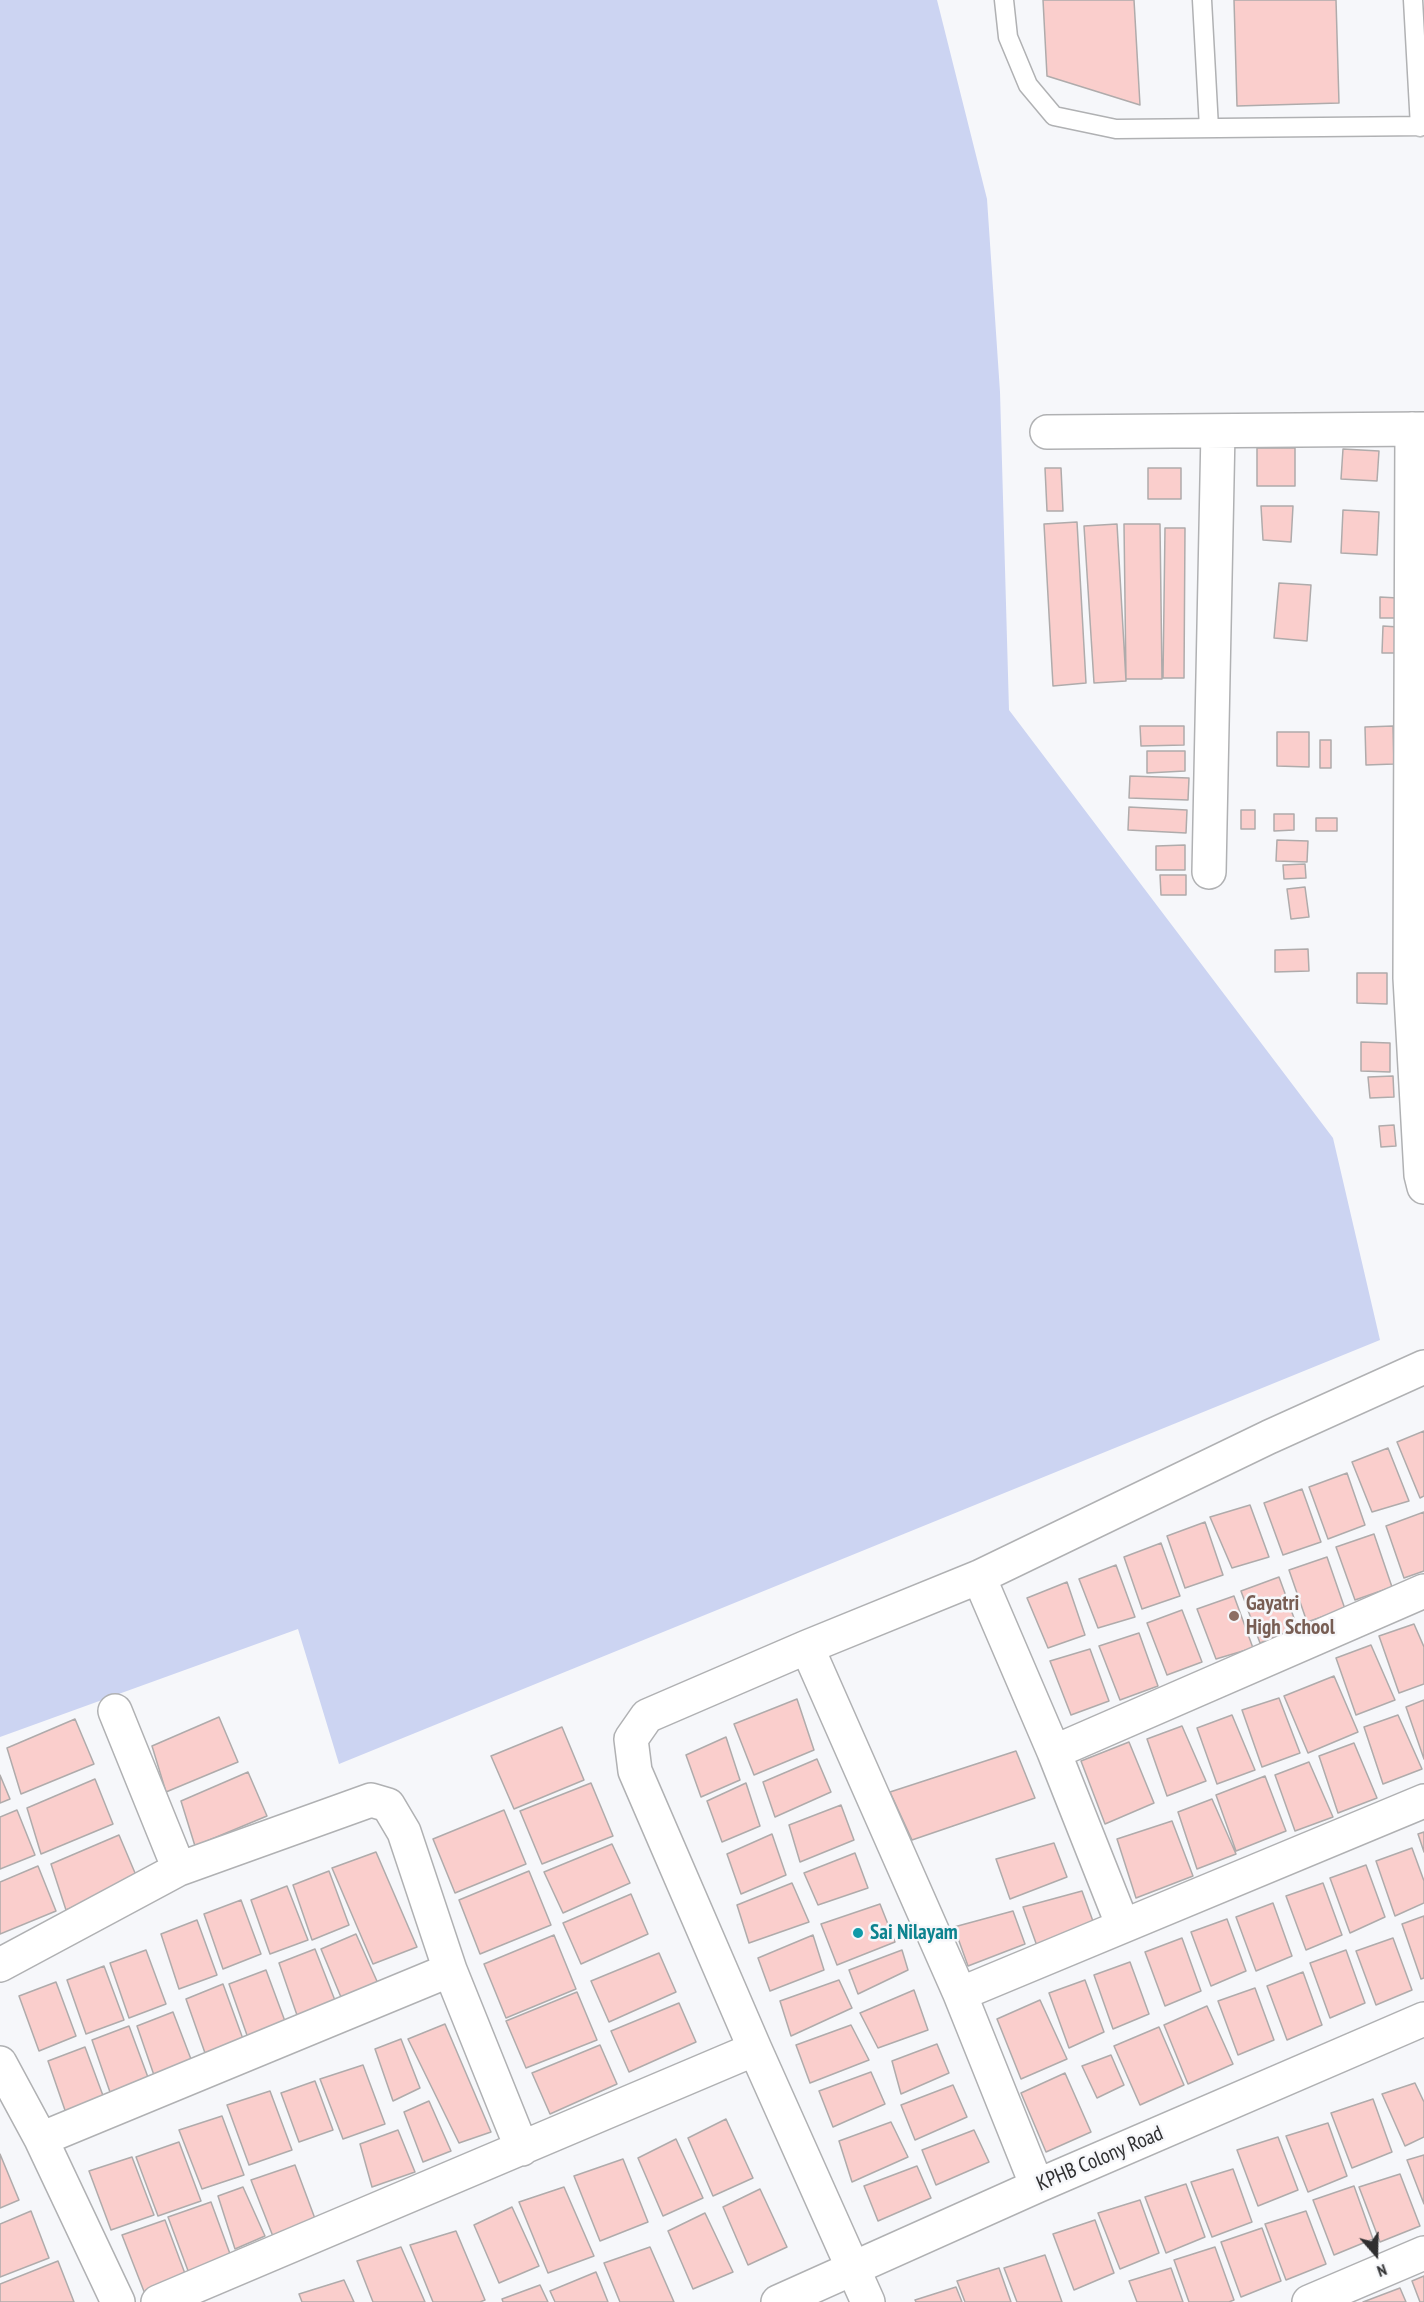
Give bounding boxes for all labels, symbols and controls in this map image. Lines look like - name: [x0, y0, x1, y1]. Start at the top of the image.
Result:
- place label: Gayatri High School: [1246, 1591, 1335, 1641]
- marker: Gayatri High School: [1227, 1609, 1241, 1623]
- place label: Sai Nilayam: [870, 1920, 958, 1946]
- marker: Sai Nilayam: [851, 1926, 865, 1940]
- street label: KPHB Colony Road: [1033, 2121, 1167, 2197]
- north arrow: [1346, 2224, 1406, 2284]
- text: N: [1375, 2260, 1390, 2282]

